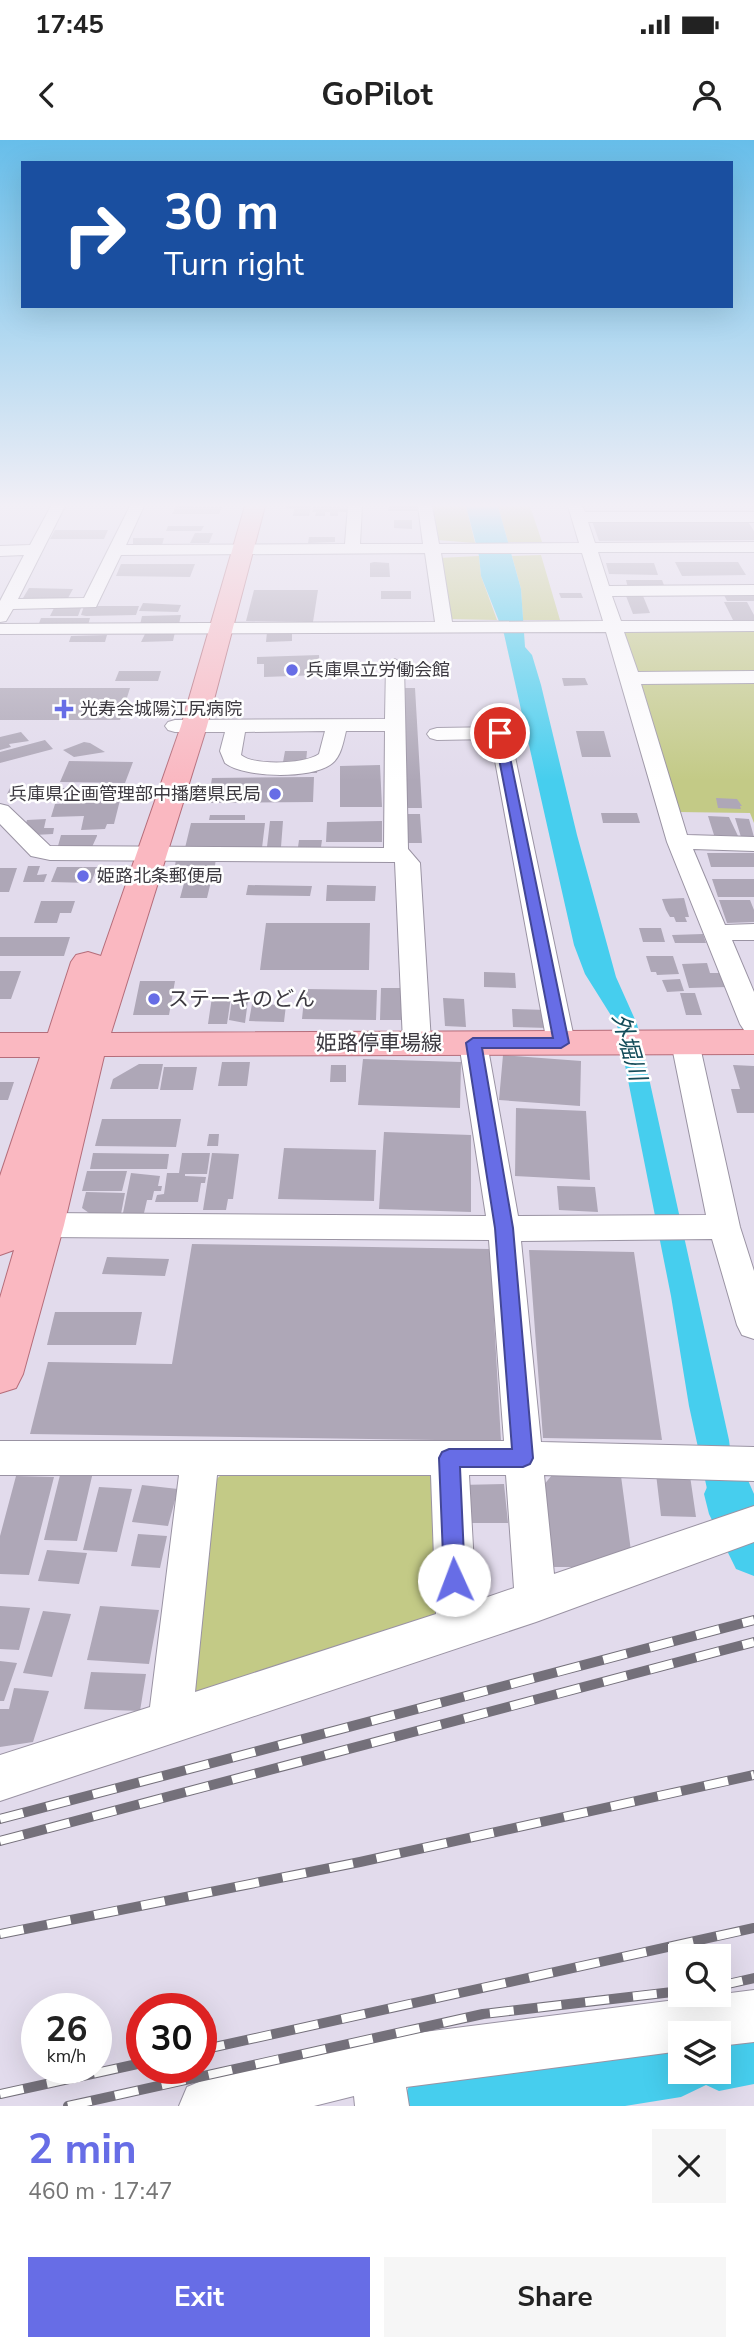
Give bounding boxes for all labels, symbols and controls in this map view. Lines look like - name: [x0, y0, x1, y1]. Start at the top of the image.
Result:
- text: 17:45: [35, 7, 104, 42]
- text: GoPilot: [321, 73, 433, 116]
- icon: back: [28, 76, 66, 114]
- icon: person: [688, 76, 726, 114]
- text: 30 m: [164, 179, 279, 246]
- icon: right: [49, 189, 140, 280]
- text: Turn right: [164, 243, 304, 286]
- place label: 兵庫県立労働会館: [306, 658, 450, 682]
- marker: 兵庫県立労働会館: [284, 662, 300, 678]
- place label: 光寿会城陽江尻病院: [80, 697, 242, 721]
- marker: 光寿会城陽江尻病院: [54, 699, 74, 719]
- pin: [470, 703, 530, 763]
- icon: arrive: [481, 714, 519, 752]
- place label: 兵庫県企画管理部中播磨県民局: [9, 782, 261, 806]
- marker: 兵庫県企画管理部中播磨県民局: [267, 786, 283, 802]
- place label: 姫路北条郵便局: [97, 864, 223, 888]
- marker: 姫路北条郵便局: [75, 868, 91, 884]
- place label: ステーキのどん: [168, 985, 315, 1013]
- marker: ステーキのどん: [146, 991, 162, 1007]
- water label: 外堀川: [605, 1010, 654, 1087]
- street label: 姫路停車場線: [316, 1029, 442, 1057]
- position arrow: [417, 1543, 491, 1617]
- map controls: [668, 1944, 731, 2084]
- button: search: [668, 1944, 731, 2007]
- speed limit sign: 30: [126, 1993, 217, 2084]
- text: 26: [45, 2006, 88, 2053]
- button: layers: [668, 2021, 731, 2084]
- text: km/h: [47, 2044, 86, 2068]
- text: 2 min: [28, 2121, 137, 2178]
- button: close: [652, 2129, 726, 2203]
- text: 460 m · 17:47: [28, 2176, 173, 2207]
- button: Exit: [28, 2257, 370, 2337]
- button: Share: [384, 2257, 726, 2337]

